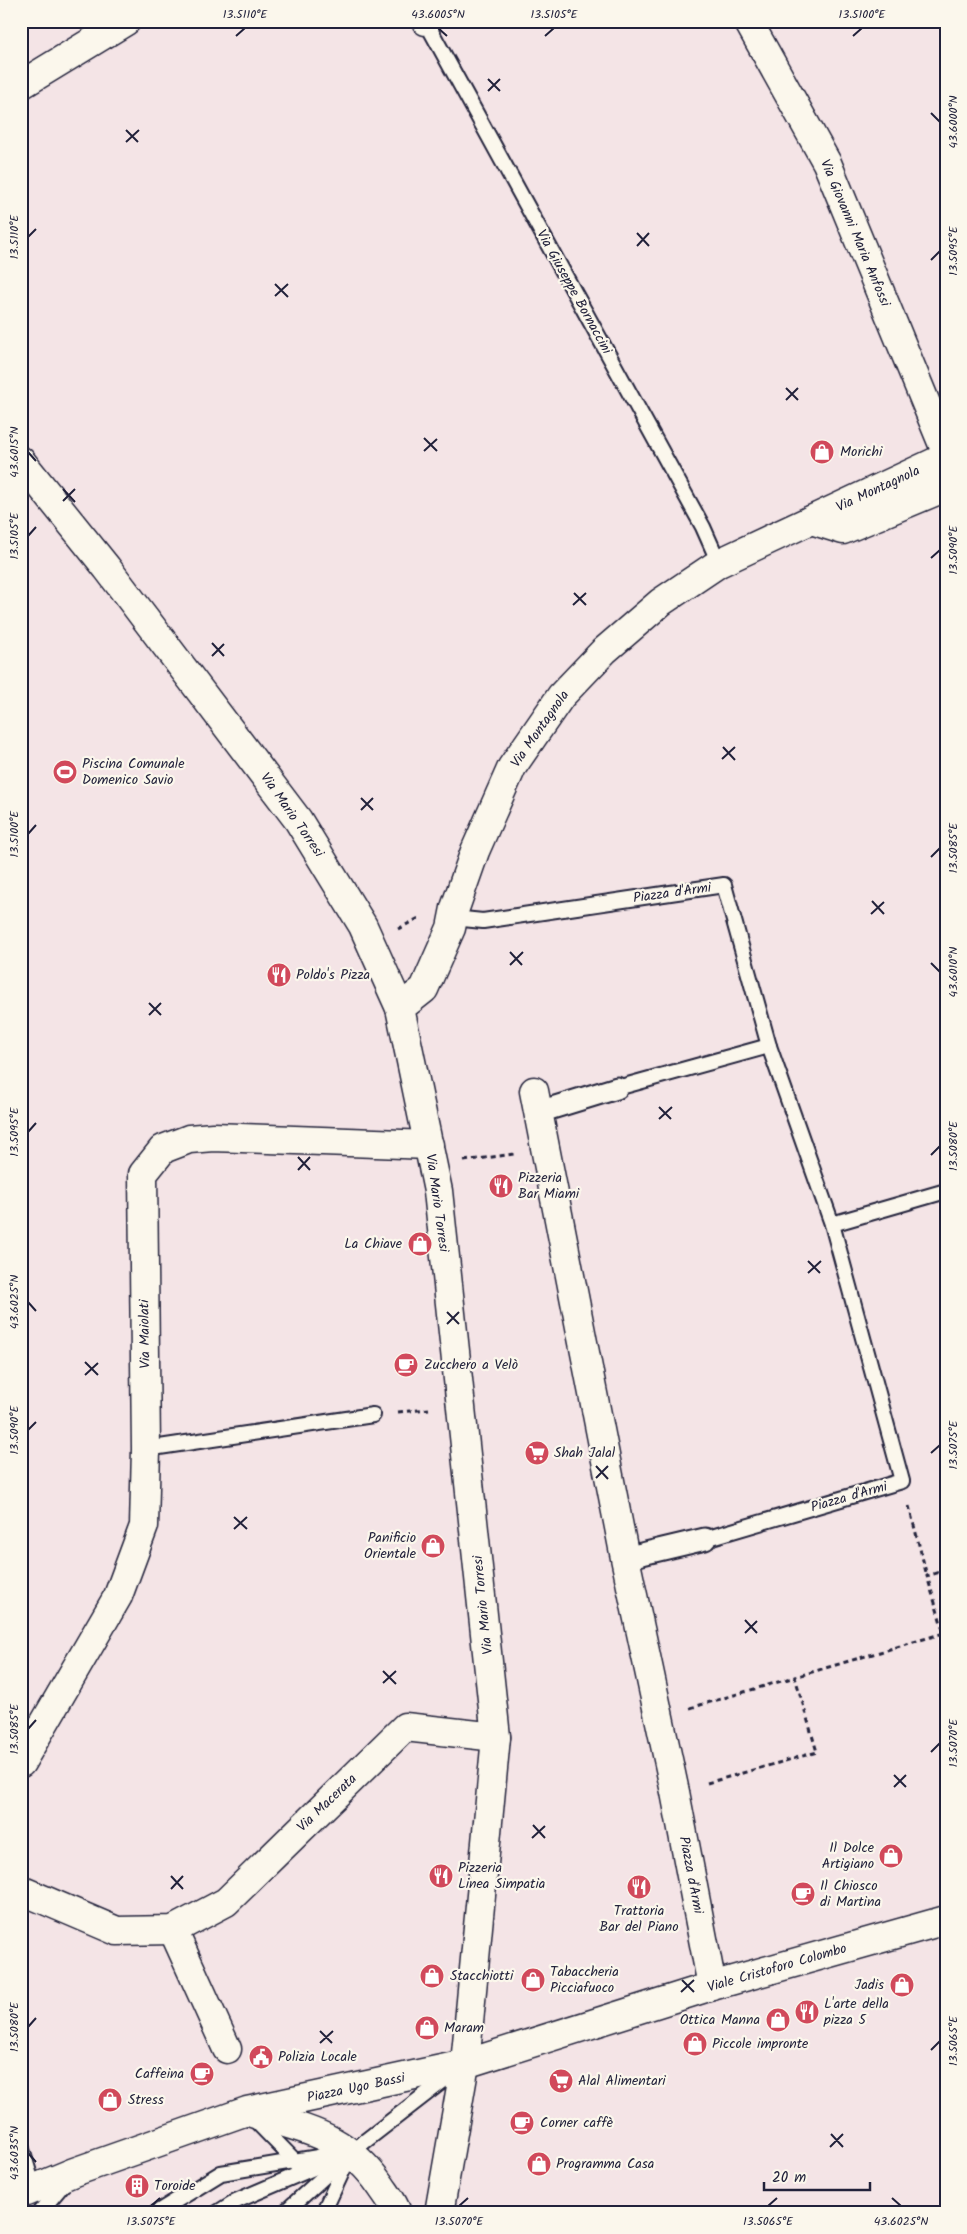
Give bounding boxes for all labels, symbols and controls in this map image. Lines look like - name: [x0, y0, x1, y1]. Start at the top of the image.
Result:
- text: 13.5110°E: [223, 5, 268, 24]
- text: 43.6005°N: [411, 5, 465, 24]
- text: 13.5105°E: [530, 5, 579, 24]
- text: 13.5100°E: [839, 5, 886, 24]
- text: 43.6000°N: [944, 95, 963, 149]
- street label: Via Giovanni Maria Anfossi: [814, 156, 896, 311]
- text: 13.5110°E: [5, 214, 24, 259]
- text: 13.5095°E: [944, 225, 963, 276]
- street label: Via Giuseppe Bornaccini: [531, 226, 618, 359]
- text: 43.6015°N: [5, 426, 24, 478]
- shop icon: Morichi: [809, 439, 835, 465]
- place label: Morichi: [840, 441, 883, 463]
- street label: Via Montagnola: [832, 460, 924, 518]
- text: 13.5105°E: [5, 511, 24, 560]
- text: 13.5090°E: [944, 525, 963, 574]
- street label: Via Montagnola: [505, 686, 575, 772]
- place label: Piscina Comunale Domenico Savio: [82, 753, 185, 791]
- sports icon: Piscina Comunale Domenico Savio: [52, 759, 78, 785]
- street label: Via Mario Torresi: [255, 768, 330, 862]
- text: 13.5100°E: [5, 810, 24, 857]
- text: 13.5085°E: [944, 822, 963, 873]
- street label: Piazza d'Armi: [632, 877, 713, 909]
- text: 43.6010°N: [944, 947, 963, 997]
- restaurant icon: Poldo's Pizza: [266, 962, 292, 988]
- place label: Poldo's Pizza: [296, 964, 370, 986]
- text: 13.5095°E: [5, 1106, 24, 1157]
- text: 13.5080°E: [944, 1120, 963, 1171]
- street label: Via Mario Torresi: [419, 1152, 455, 1254]
- place label: Pizzeria Bar Miami: [518, 1167, 580, 1205]
- restaurant icon: Pizzeria Bar Miami: [488, 1173, 514, 1199]
- shop icon: La Chiave: [407, 1231, 433, 1257]
- place label: La Chiave: [344, 1233, 403, 1255]
- text: 43.6025°N: [5, 1275, 24, 1329]
- street label: Via Maiolati: [133, 1299, 157, 1369]
- cafe icon: Zucchero a Velò: [393, 1352, 419, 1378]
- place label: Zucchero a Velò: [424, 1354, 518, 1376]
- text: 13.5090°E: [5, 1405, 24, 1454]
- text: 13.5075°E: [944, 1420, 963, 1469]
- supermarket icon: Shah Jalal: [524, 1440, 550, 1466]
- place label: Shah Jalal: [554, 1442, 616, 1464]
- street label: Piazza d'Armi: [808, 1475, 890, 1518]
- place label: Panificio Orientale: [364, 1527, 417, 1565]
- shop icon: Panificio Orientale: [420, 1533, 446, 1559]
- street label: Via Mario Torresi: [467, 1554, 499, 1655]
- text: 13.5085°E: [5, 1703, 24, 1754]
- text: 13.5070°E: [944, 1718, 963, 1767]
- street label: Via Macerata: [292, 1769, 362, 1837]
- street label: Piazza d'Armi: [673, 1834, 709, 1916]
- place label: Il Dolce Artigiano: [822, 1837, 875, 1875]
- shop icon: Il Dolce Artigiano: [878, 1843, 904, 1869]
- place label: Pizzeria Linea Simpatia: [458, 1857, 545, 1895]
- restaurant icon: Pizzeria Linea Simpatia: [428, 1863, 454, 1889]
- restaurant icon: Trattoria Bar del Piano: [626, 1874, 652, 1900]
- place label: Il Chiosco di Martina: [820, 1875, 881, 1913]
- cafe icon: Il Chiosco di Martina: [790, 1881, 816, 1907]
- place label: Trattoria Bar del Piano: [599, 1900, 679, 1938]
- street label: Viale Cristoforo Colombo: [705, 1938, 849, 1998]
- place label: Tabaccheria Picciafuoco: [550, 1961, 619, 1999]
- shop icon: Stacchiotti: [419, 1963, 445, 1989]
- place label: Stacchiotti: [450, 1965, 514, 1987]
- shop icon: Tabaccheria Picciafuoco: [520, 1967, 546, 1993]
- shop icon: Jadis: [889, 1972, 915, 1998]
- place label: Jadis: [855, 1974, 884, 1996]
- place label: L'arte della pizza 5: [823, 1993, 889, 2031]
- restaurant icon: L'arte della pizza 5: [794, 1999, 820, 2025]
- text: 13.5080°E: [5, 2001, 24, 2052]
- shop icon: Ottica Manna: [765, 2007, 791, 2033]
- place label: Ottica Manna: [680, 2009, 760, 2031]
- shop icon: Maram: [414, 2015, 440, 2041]
- text: 13.5065°E: [944, 2015, 963, 2066]
- place label: Maram: [444, 2017, 484, 2039]
- shop icon: Piccole impronte: [682, 2031, 708, 2057]
- place label: Piccole impronte: [712, 2033, 809, 2055]
- public building icon: Polizia Locale: [248, 2044, 274, 2070]
- place label: Polizia Locale: [278, 2046, 358, 2068]
- cafe icon: Caffeina: [189, 2061, 215, 2087]
- place label: Caffeina: [135, 2063, 184, 2085]
- street label: Piazza Ugo Bassi: [305, 2067, 408, 2109]
- supermarket icon: Alal Alimentari: [548, 2068, 574, 2094]
- place label: Alal Alimentari: [578, 2070, 666, 2092]
- shop icon: Stress: [97, 2087, 123, 2113]
- place label: Stress: [128, 2089, 164, 2111]
- cafe icon: Corner caffè: [509, 2110, 535, 2136]
- place label: Corner caffè: [540, 2112, 613, 2134]
- text: 43.6035°N: [5, 2126, 24, 2180]
- shop icon: Programma Casa: [526, 2151, 552, 2177]
- place label: Programma Casa: [556, 2153, 654, 2175]
- scale bar: [764, 2159, 871, 2191]
- text: 20 m: [772, 2166, 806, 2190]
- building icon: Toroide: [124, 2173, 150, 2199]
- place label: Toroide: [154, 2175, 196, 2197]
- text: 13.5075°E: [127, 2212, 176, 2231]
- text: 13.5070°E: [435, 2212, 484, 2231]
- text: 13.5065°E: [743, 2212, 794, 2231]
- text: 43.6025°N: [874, 2212, 928, 2231]

